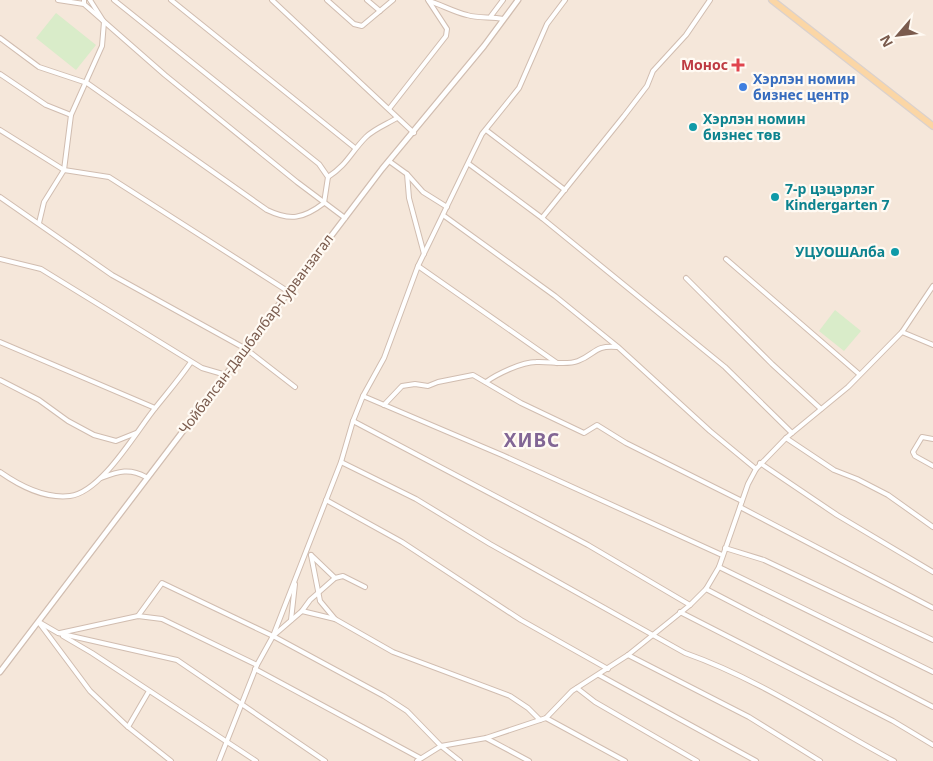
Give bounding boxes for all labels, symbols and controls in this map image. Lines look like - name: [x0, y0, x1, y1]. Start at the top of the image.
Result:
- north arrow: [873, 10, 923, 60]
- text: N: [875, 32, 897, 51]
- place label: Монос: [681, 55, 728, 74]
- marker: Монос: [732, 59, 744, 71]
- place label: Хэрлэн номин бизнес центр: [753, 69, 856, 104]
- marker: Хэрлэн номин бизнес центр: [737, 81, 749, 93]
- place label: Хэрлэн номин бизнес төв: [703, 109, 806, 144]
- marker: Хэрлэн номин бизнес төв: [687, 121, 699, 133]
- place label: 7-р цэцэрлэг Kindergarten 7: [785, 179, 890, 214]
- marker: 7-р цэцэрлэг Kindergarten 7: [769, 191, 781, 203]
- street label: Чойбалсан-Дашбалбар-Гурванзагал: [174, 230, 337, 438]
- place label: УЦУОШАлба: [795, 242, 885, 261]
- marker: УЦУОШАлба: [889, 246, 901, 258]
- district label: ХИВС: [504, 427, 560, 453]

